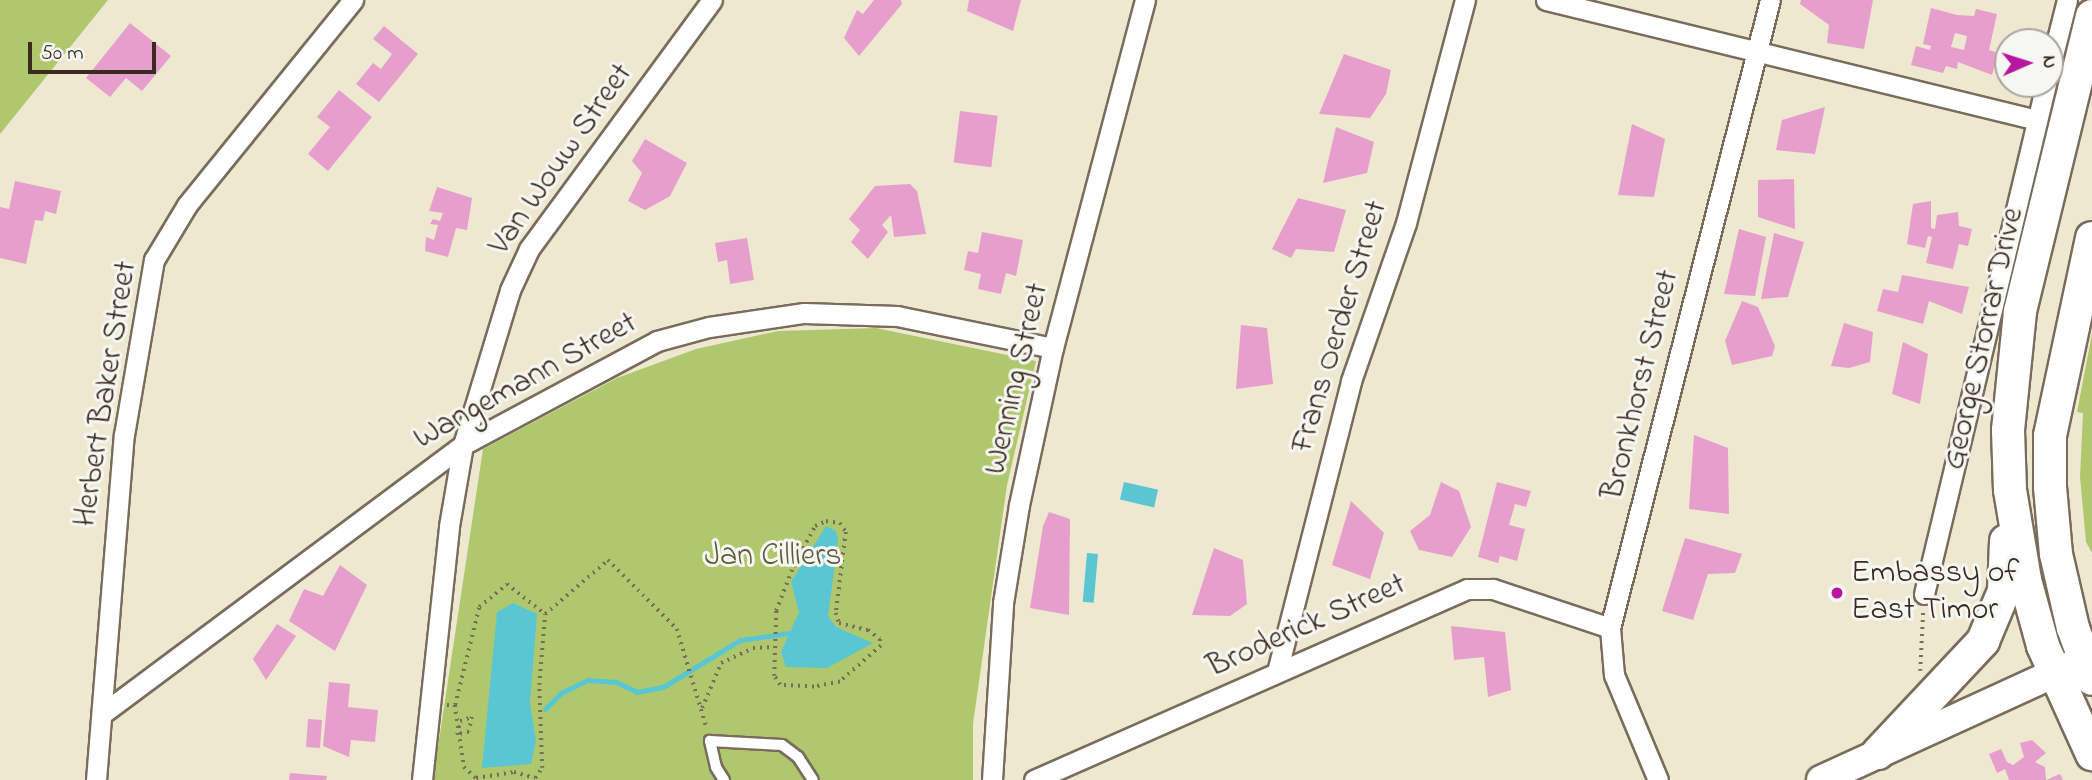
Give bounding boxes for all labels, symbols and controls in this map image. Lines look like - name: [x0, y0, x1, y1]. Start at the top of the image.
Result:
- scale bar: [32, 28, 159, 72]
- north arrow: [1994, 28, 2064, 98]
- text: 50 m: [41, 39, 84, 69]
- text: N: [2035, 55, 2062, 69]
- street label: Van Wouw Street: [482, 57, 642, 263]
- street label: Frans Oerder Street: [1284, 196, 1398, 458]
- street label: George Storrar Drive: [1936, 204, 2034, 474]
- street label: Herbert Baker Street: [67, 258, 147, 530]
- street label: Bronkhorst Street: [1595, 266, 1689, 504]
- street label: Wenning Street: [977, 280, 1059, 478]
- street label: Wangemann Street: [408, 305, 644, 459]
- park label: Jan Cilliers: [704, 538, 842, 576]
- place label: Embassy of East Timor: [1851, 556, 2019, 631]
- street label: Broderick Street: [1202, 566, 1412, 688]
- marker: Embassy of East Timor: [1829, 585, 1845, 601]

